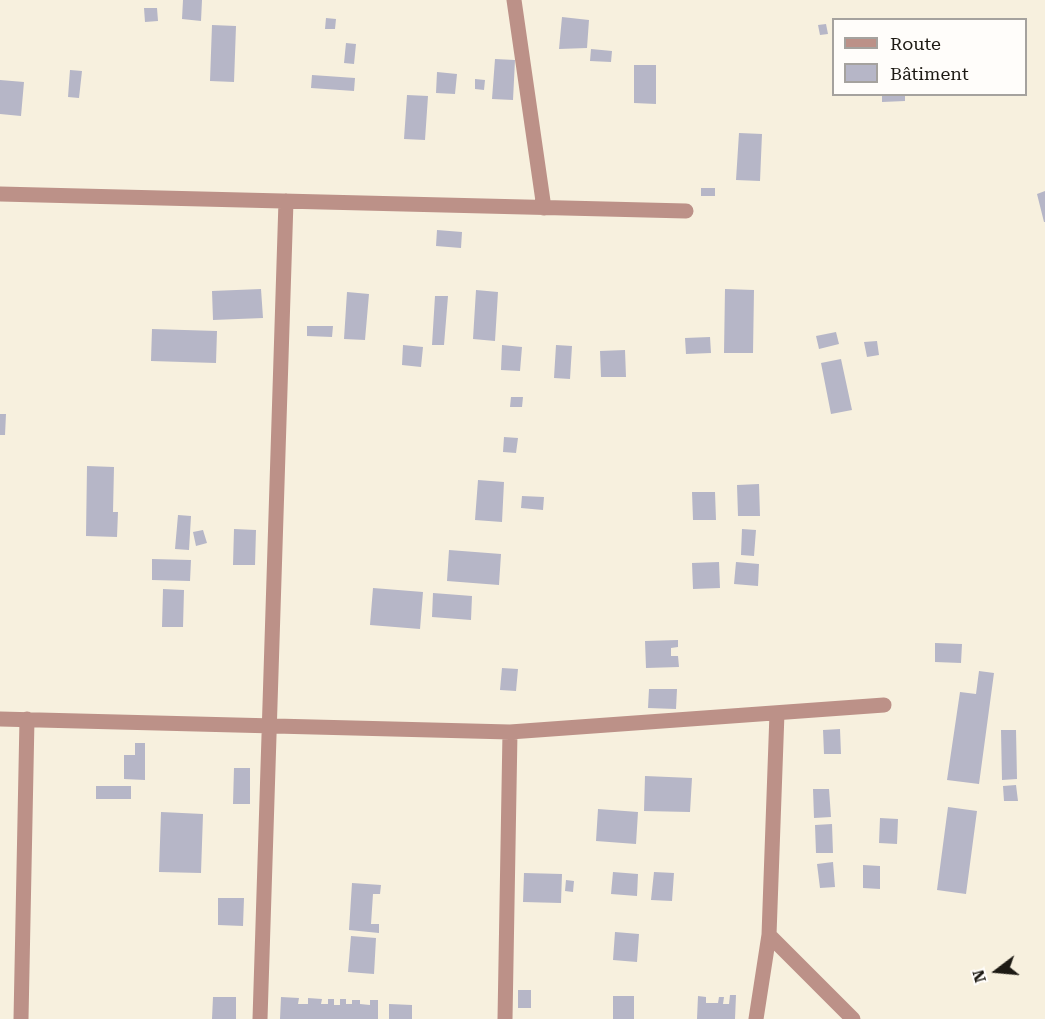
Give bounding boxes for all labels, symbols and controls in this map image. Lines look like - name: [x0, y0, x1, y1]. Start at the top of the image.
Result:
- legend: [832, 18, 1027, 96]
- text: Route: [890, 33, 941, 54]
- text: Bâtiment: [890, 63, 969, 84]
- north arrow: [967, 941, 1027, 1001]
- text: N: [968, 968, 990, 985]

